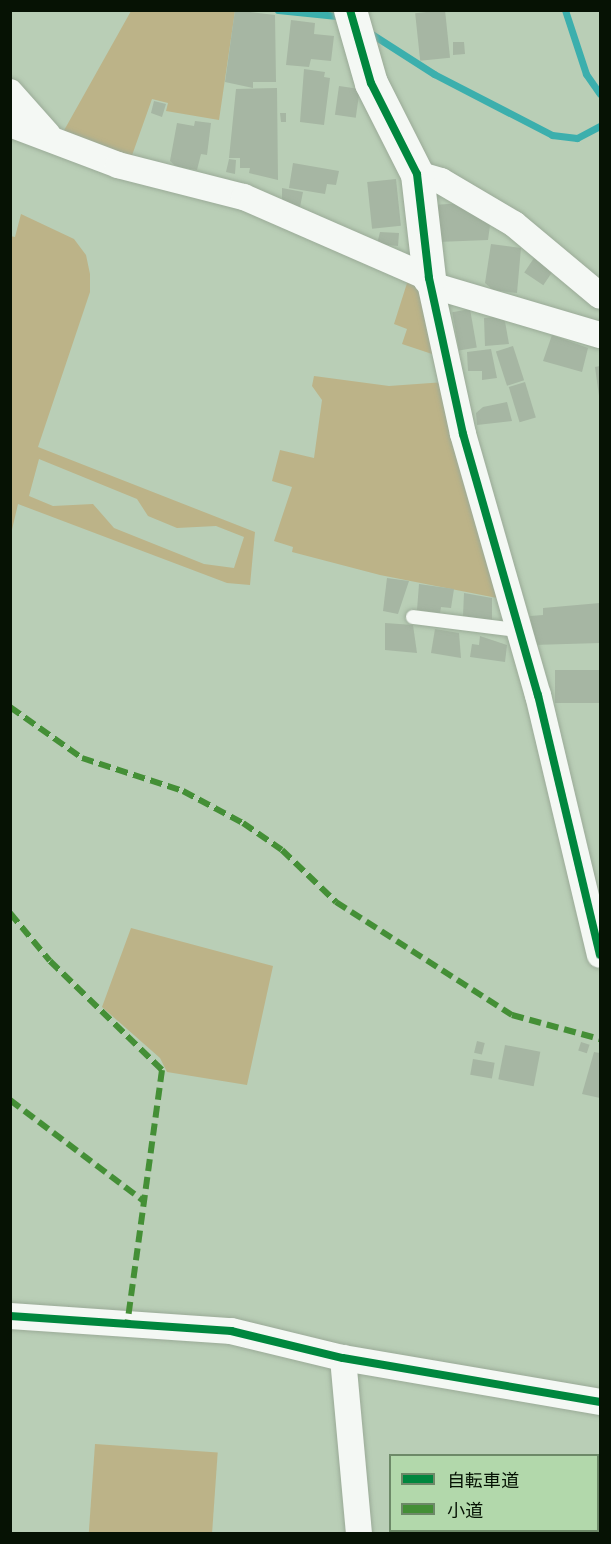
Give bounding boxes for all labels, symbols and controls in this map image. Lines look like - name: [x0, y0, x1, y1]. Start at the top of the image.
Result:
- legend: [389, 1454, 599, 1532]
- text: 自転車道: [447, 1469, 519, 1491]
- text: 小道: [447, 1499, 483, 1521]

